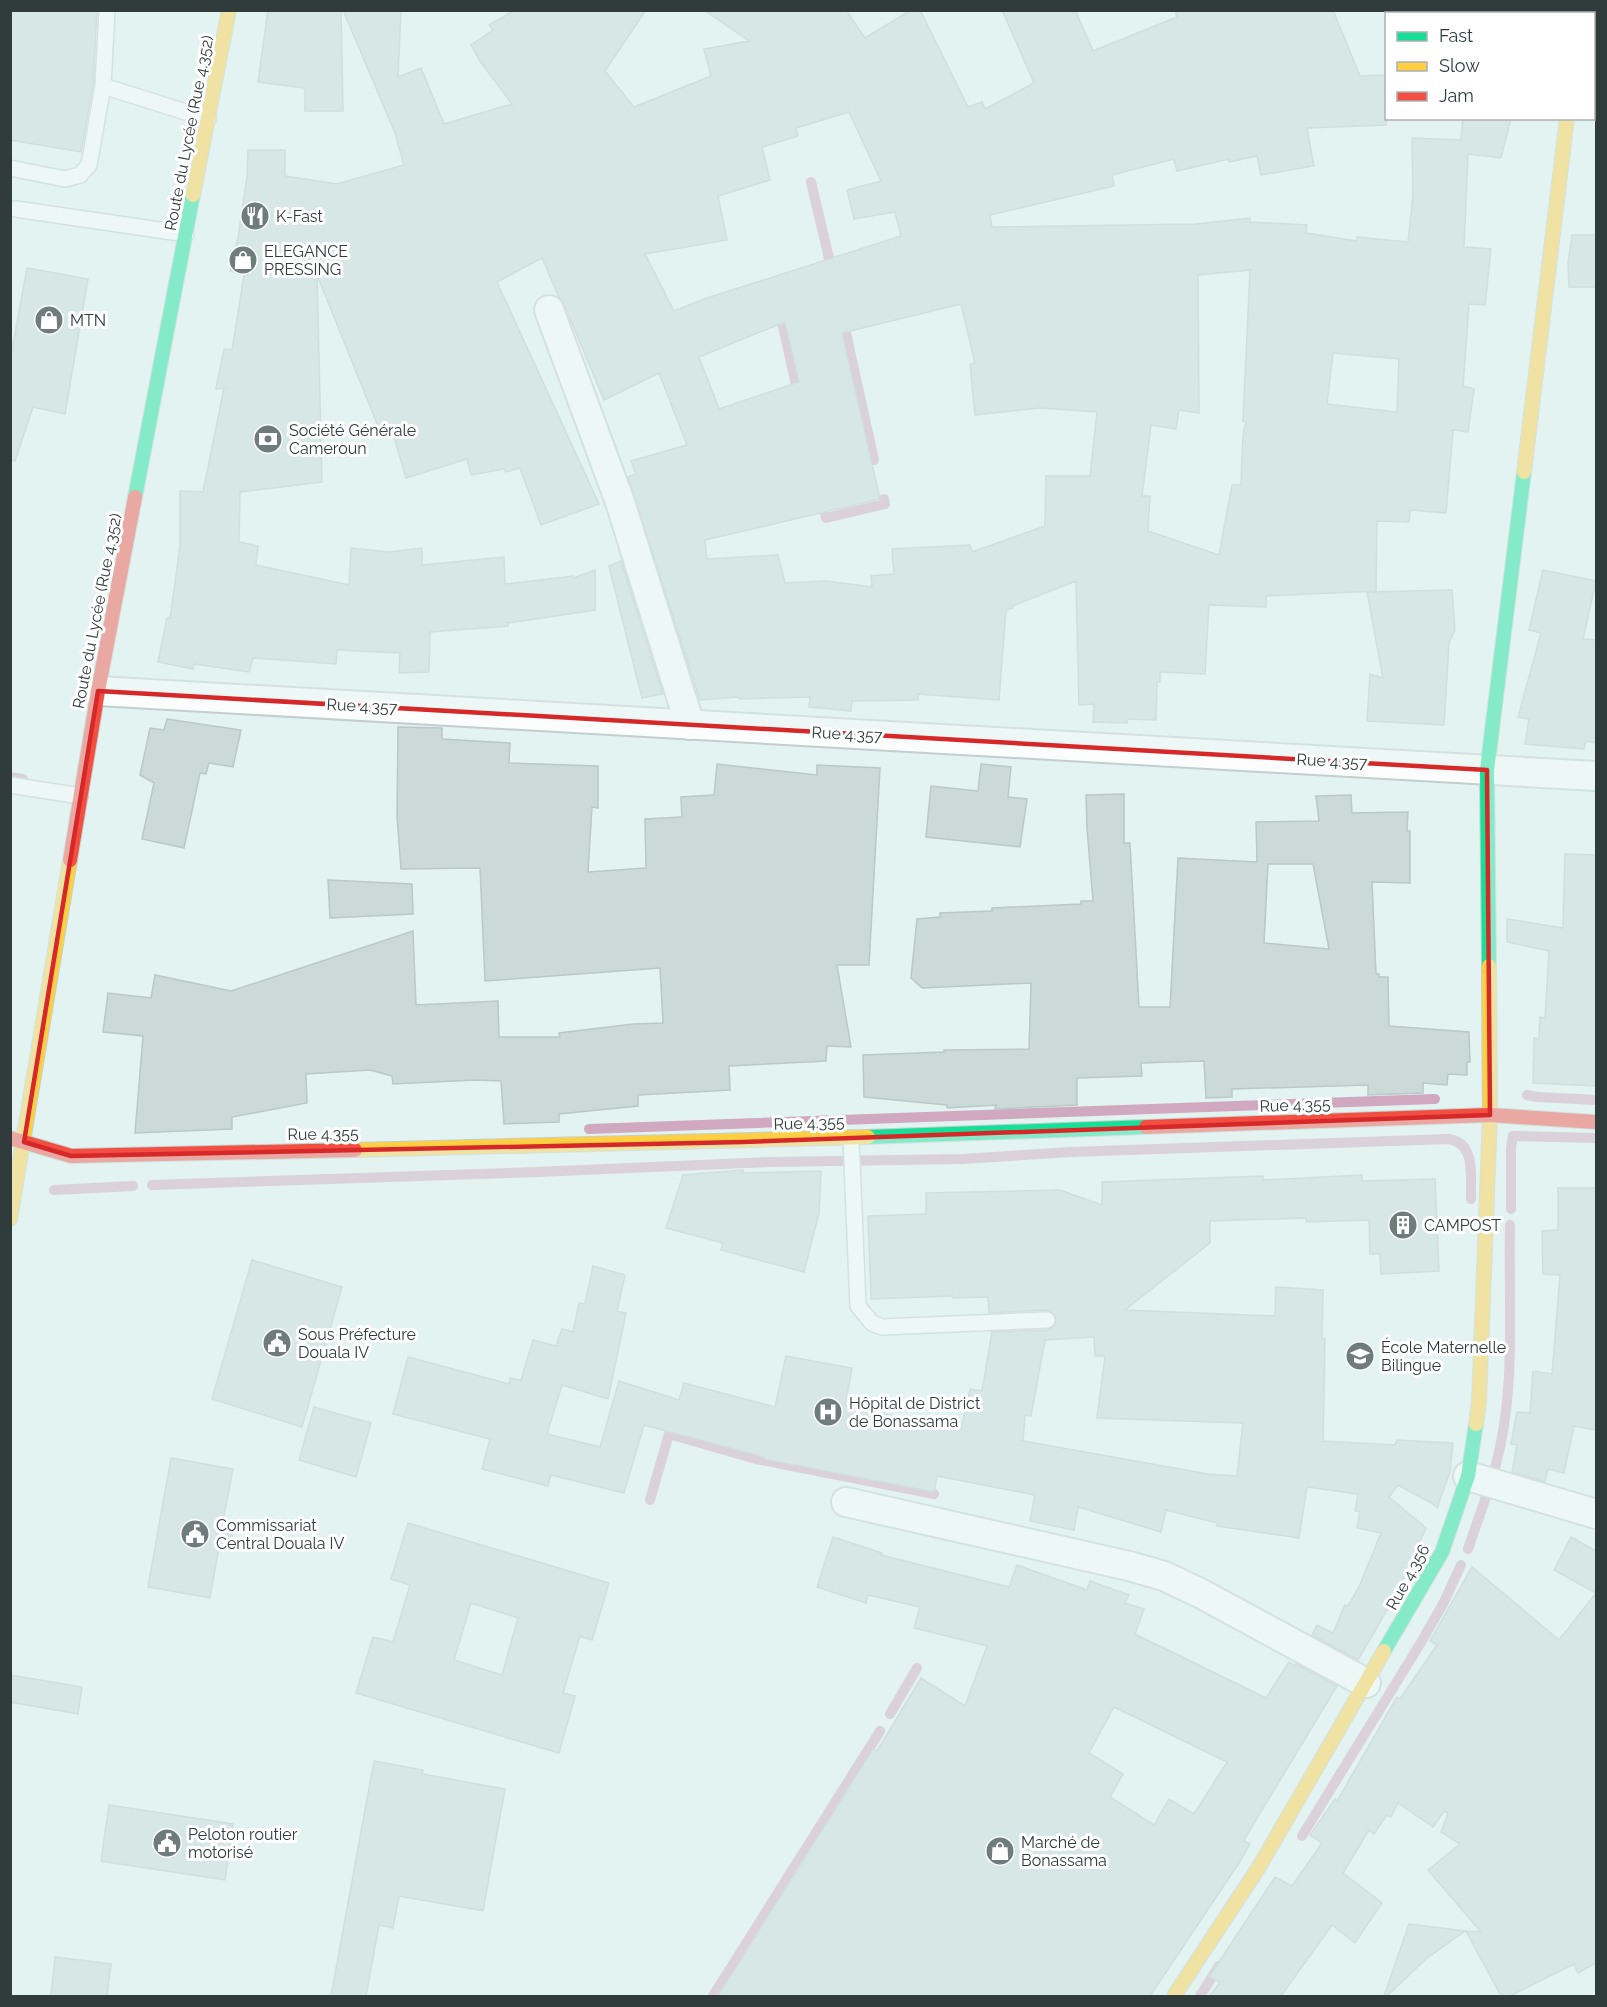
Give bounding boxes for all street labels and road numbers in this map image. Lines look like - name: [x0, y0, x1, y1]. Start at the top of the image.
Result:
- street label: Route du Lycée (Rue 4.352): [161, 34, 217, 232]
- street label: Route du Lycée (Rue 4.352): [69, 512, 125, 710]
- street label: Rue 4.357: [326, 695, 398, 717]
- street label: Rue 4.357: [811, 723, 883, 745]
- street label: Rue 4.357: [1296, 750, 1368, 772]
- street label: Rue 4.355: [1259, 1094, 1331, 1116]
- street label: Rue 4.355: [773, 1112, 845, 1134]
- street label: Rue 4.355: [287, 1124, 359, 1144]
- street label: Rue 4.356: [1382, 1541, 1434, 1613]

